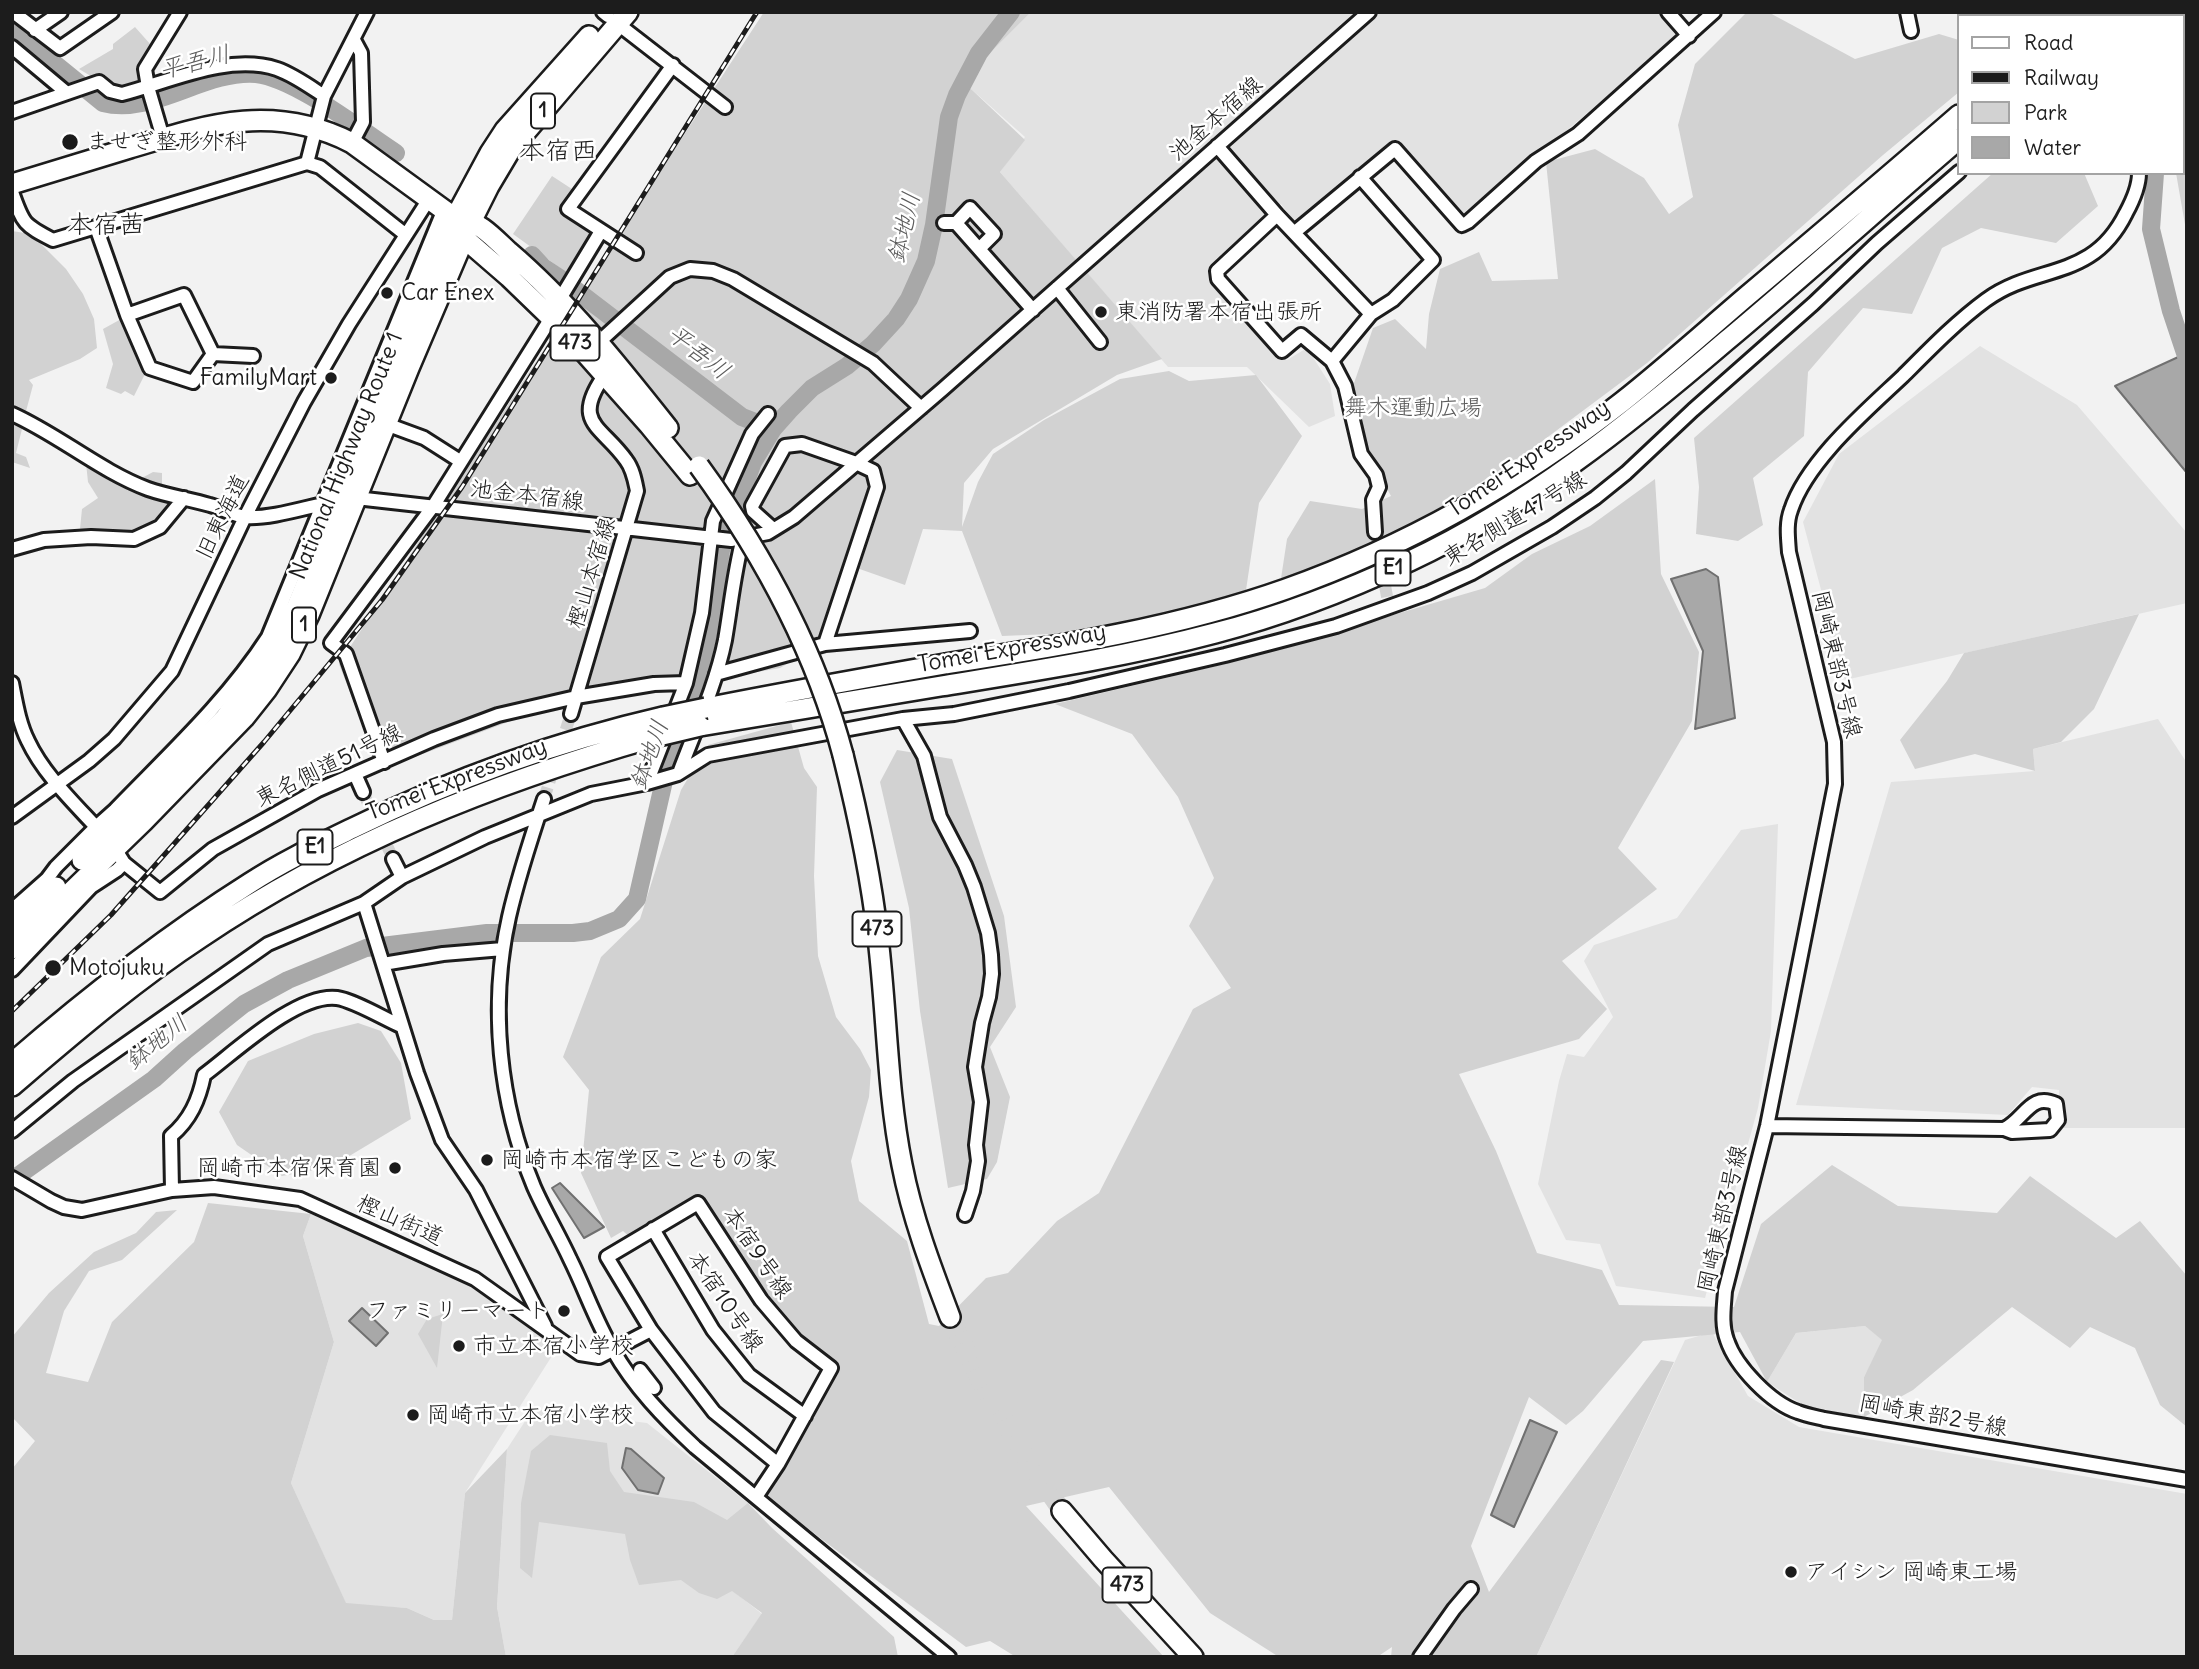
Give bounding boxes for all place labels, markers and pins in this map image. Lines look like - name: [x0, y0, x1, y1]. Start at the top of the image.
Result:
- place label: ませぎ整形外科: [86, 128, 247, 156]
- marker: ませぎ整形外科: [60, 132, 80, 152]
- place label: Car Enex: [401, 279, 494, 307]
- marker: Car Enex: [379, 285, 395, 301]
- place label: 東消防署本宿出張所: [1115, 298, 1322, 326]
- marker: 東消防署本宿出張所: [1093, 304, 1109, 320]
- place label: FamilyMart: [200, 364, 317, 392]
- marker: FamilyMart: [323, 370, 339, 386]
- place label: Motojuku: [69, 954, 165, 982]
- marker: Motojuku: [43, 958, 63, 978]
- place label: 岡崎市本宿学区こどもの家: [501, 1146, 777, 1174]
- marker: 岡崎市本宿学区こどもの家: [479, 1152, 495, 1168]
- place label: 岡崎市本宿保育園: [197, 1154, 381, 1182]
- marker: 岡崎市本宿保育園: [387, 1160, 403, 1176]
- place label: ファミリーマート: [366, 1297, 550, 1325]
- marker: ファミリーマート: [556, 1303, 572, 1319]
- place label: 市立本宿小学校: [473, 1332, 634, 1360]
- marker: 市立本宿小学校: [451, 1338, 467, 1354]
- place label: 岡崎市立本宿小学校: [427, 1401, 634, 1429]
- marker: 岡崎市立本宿小学校: [405, 1407, 421, 1423]
- place label: アイシン 岡崎東工場: [1805, 1558, 2017, 1586]
- marker: アイシン 岡崎東工場: [1783, 1564, 1799, 1580]

